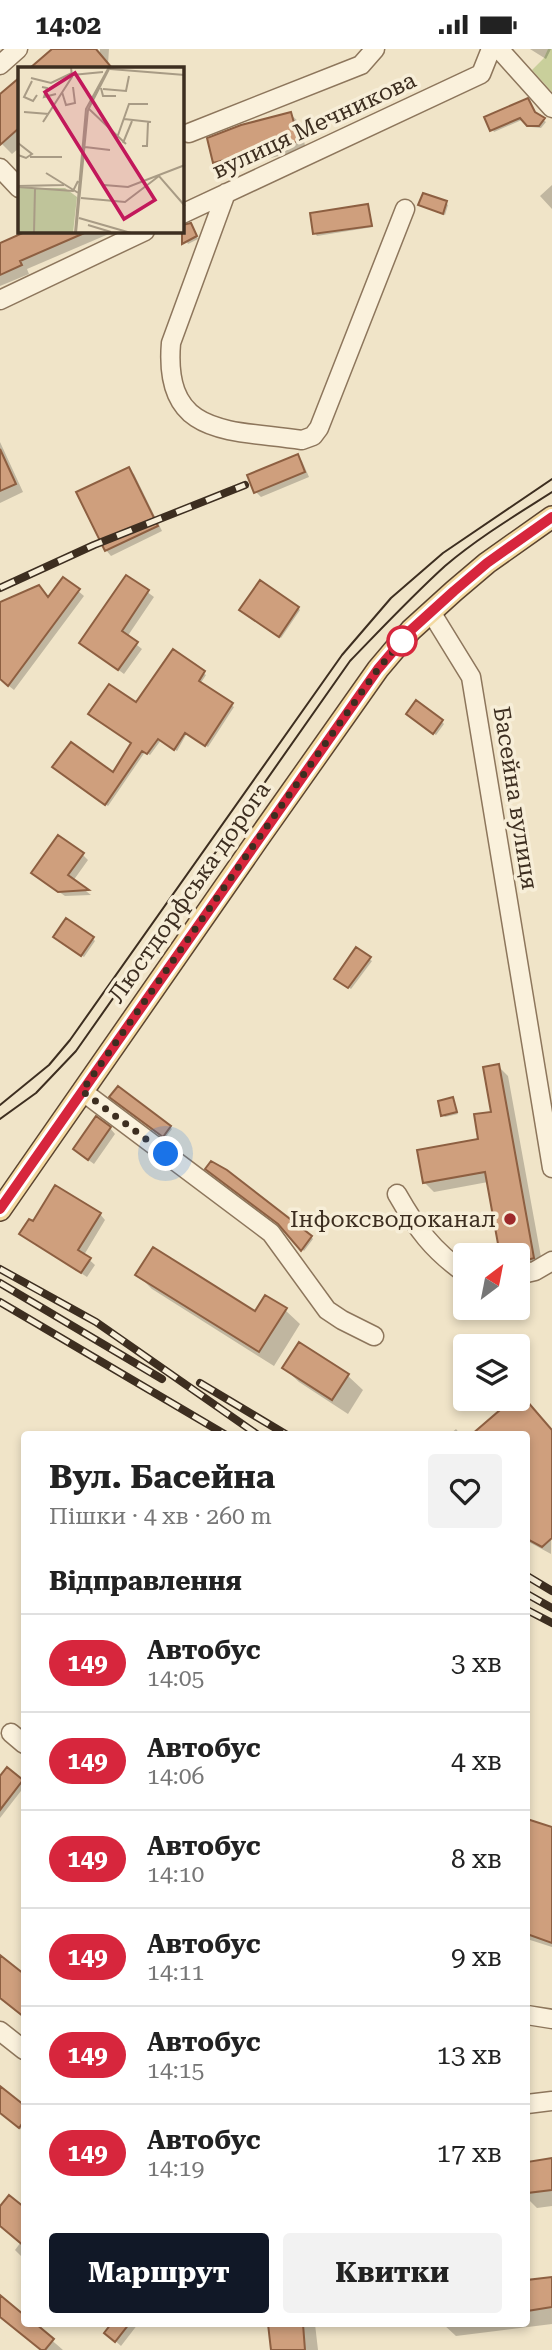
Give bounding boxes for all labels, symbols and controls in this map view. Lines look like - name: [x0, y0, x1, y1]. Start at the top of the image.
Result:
- text: 14:02: [35, 10, 101, 40]
- street label: вулиця Мечникова: [208, 66, 421, 185]
- inset map: [18, 67, 184, 233]
- unlabelled marker: [387, 626, 417, 656]
- street label: Басейна вулиця: [488, 705, 543, 892]
- street label: Люстдорфська дорога: [103, 776, 276, 1008]
- your location: [148, 1136, 183, 1171]
- place label: Інфоксводоканал: [290, 1206, 496, 1233]
- marker: Інфоксводоканал: [502, 1211, 518, 1227]
- north arrow: [453, 1243, 530, 1319]
- map controls: [453, 1243, 530, 1411]
- button: layers: [453, 1334, 530, 1411]
- button: heart: [428, 1454, 502, 1528]
- text: Вул. Басейна: [49, 1457, 275, 1496]
- text: Пішки · 4 хв · 260 m: [49, 1503, 272, 1530]
- text: Відправлення: [49, 1566, 242, 1596]
- text: Автобус: [147, 1635, 261, 1665]
- text: 3 хв: [451, 1648, 502, 1678]
- text: 149: [67, 1649, 108, 1677]
- text: 14:05: [147, 1665, 204, 1692]
- text: Автобус: [147, 1733, 261, 1763]
- text: 4 хв: [451, 1746, 502, 1776]
- text: 149: [67, 1747, 108, 1775]
- text: 14:06: [147, 1763, 204, 1790]
- text: Автобус: [147, 1831, 261, 1861]
- text: 8 хв: [451, 1844, 502, 1874]
- text: 149: [67, 1845, 108, 1873]
- text: 14:10: [147, 1861, 204, 1888]
- text: Автобус: [147, 1929, 261, 1959]
- text: 9 хв: [451, 1942, 502, 1972]
- text: 149: [67, 1943, 108, 1971]
- text: 14:11: [147, 1959, 204, 1986]
- text: Автобус: [147, 2027, 261, 2057]
- text: 13 хв: [436, 2040, 502, 2070]
- text: 149: [67, 2041, 108, 2069]
- text: 14:15: [147, 2057, 204, 2084]
- text: Автобус: [147, 2125, 261, 2155]
- text: 17 хв: [436, 2138, 502, 2168]
- text: 149: [67, 2139, 108, 2167]
- text: 14:19: [147, 2155, 204, 2182]
- button: Маршрут: [49, 2233, 269, 2313]
- button: Квитки: [283, 2233, 502, 2313]

